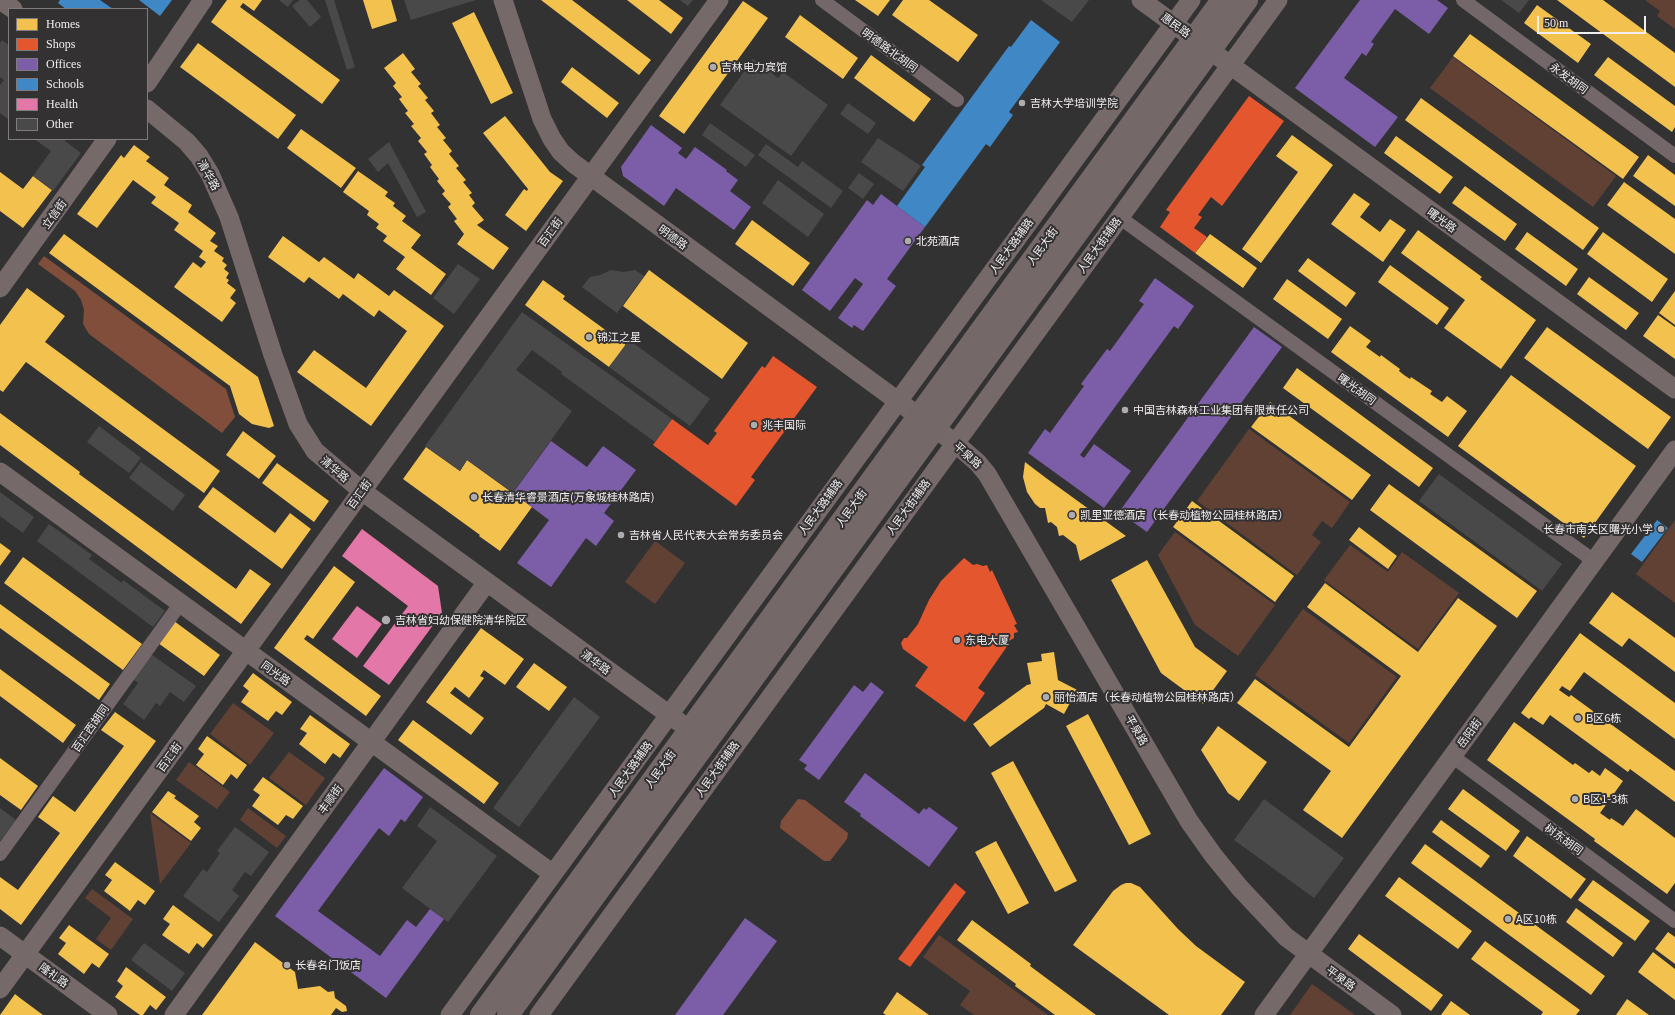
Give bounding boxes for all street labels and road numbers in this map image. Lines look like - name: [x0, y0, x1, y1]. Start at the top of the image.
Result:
- street label: 惠民路: [1159, 10, 1193, 40]
- street label: 明德路北胡同: [859, 25, 921, 75]
- street label: 永发胡同: [1547, 60, 1591, 96]
- street label: 清华路: [195, 157, 223, 193]
- street label: 立信街: [39, 197, 69, 231]
- street label: 曙光路: [1425, 205, 1459, 235]
- street label: 人民大街辅路: [1074, 214, 1124, 276]
- street label: 百汇街: [535, 215, 565, 249]
- street label: 人民大路辅路: [986, 215, 1036, 277]
- street label: 明德路: [656, 222, 690, 252]
- street label: 人民大街: [1024, 224, 1060, 268]
- street label: 曙光胡同: [1335, 371, 1379, 407]
- street label: 平泉路: [951, 439, 985, 471]
- street label: 清华路: [318, 453, 352, 485]
- street label: 人民大路辅路: [795, 476, 845, 538]
- street label: 人民大街辅路: [883, 476, 933, 538]
- street label: 百汇街: [344, 477, 374, 511]
- street label: 人民大街: [833, 486, 869, 530]
- street label: 清华路: [579, 647, 613, 677]
- street label: 同光路: [259, 658, 293, 688]
- street label: 百汇西胡同: [69, 702, 111, 754]
- street label: 平泉路: [1123, 712, 1151, 748]
- street label: 岳阳街: [1454, 716, 1484, 750]
- street label: 人民大路辅路: [605, 738, 655, 800]
- street label: 人民大街辅路: [692, 738, 742, 800]
- street label: 百汇街: [154, 740, 184, 774]
- street label: 人民大街: [642, 747, 678, 791]
- street label: 丰顺街: [315, 782, 345, 816]
- street label: 树东胡同: [1542, 821, 1586, 857]
- street label: 隆礼路: [37, 960, 71, 990]
- street label: 平泉路: [1324, 963, 1358, 993]

